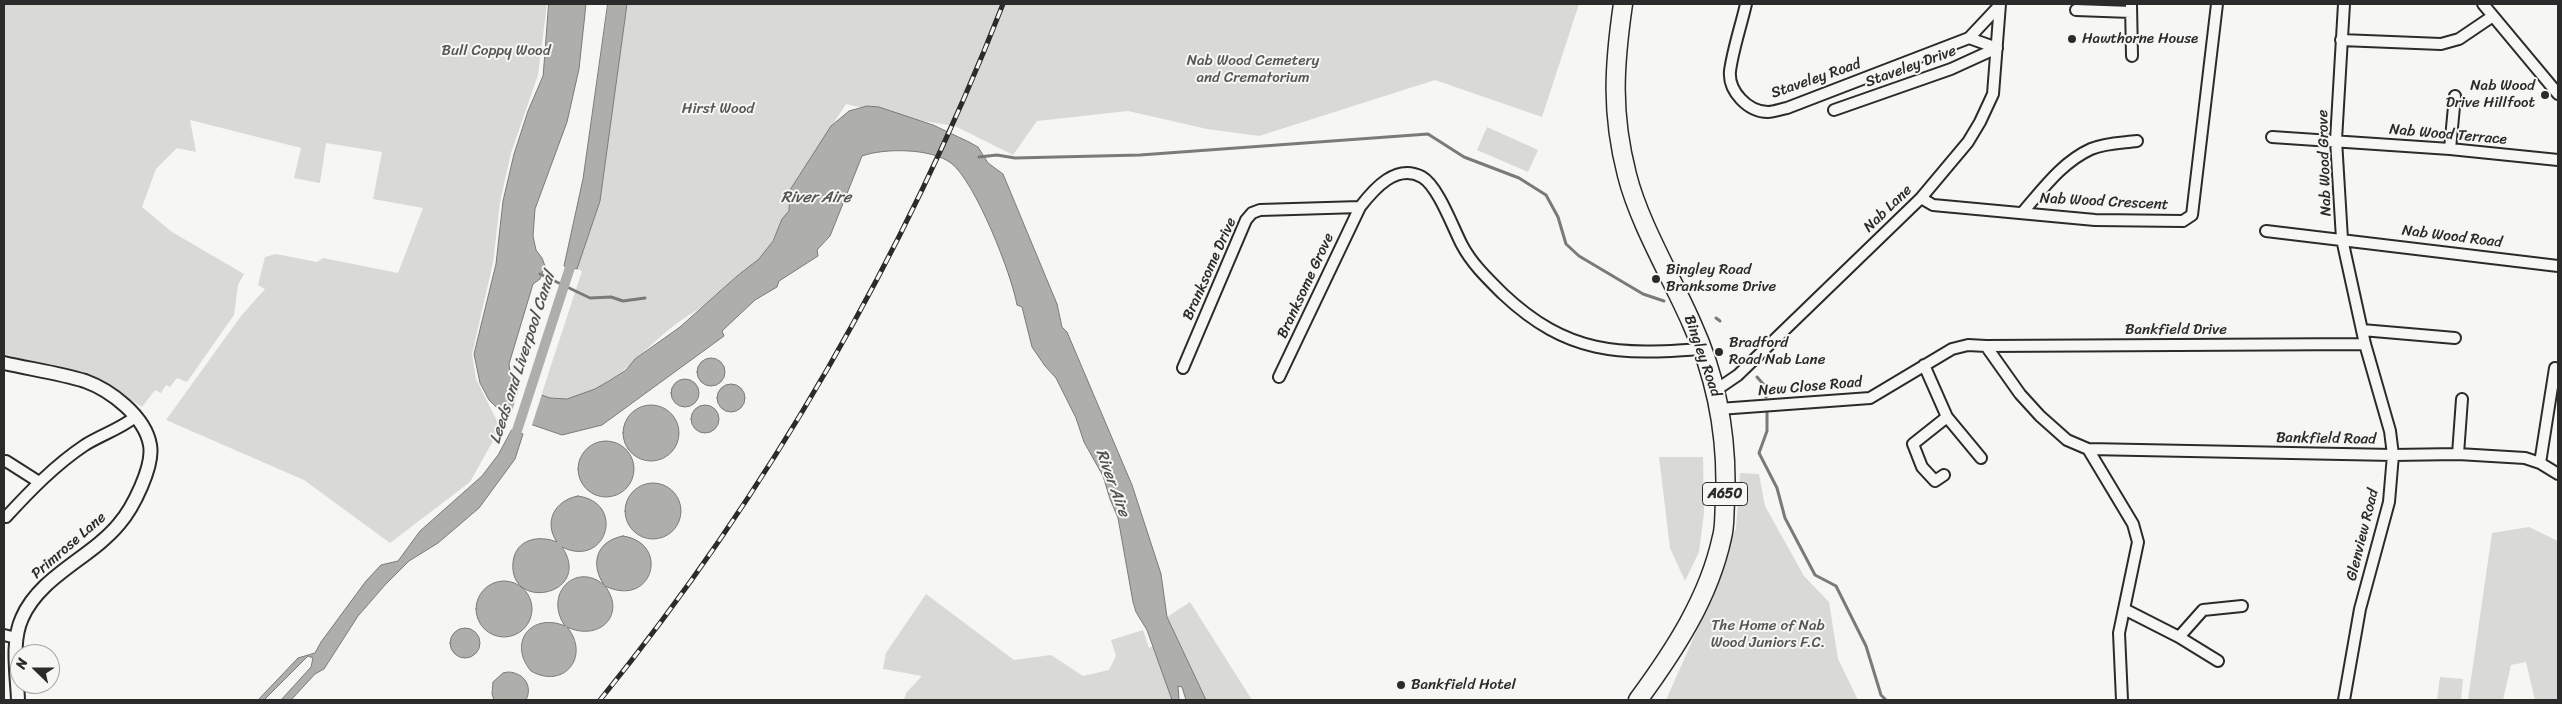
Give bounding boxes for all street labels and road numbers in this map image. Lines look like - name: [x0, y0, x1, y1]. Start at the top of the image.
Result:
- street label: Staveley Drive: [1863, 42, 1959, 92]
- street label: Staveley Road: [1769, 55, 1863, 103]
- street label: Nab Wood Grove: [2314, 109, 2336, 217]
- street label: Nab Wood Terrace: [2388, 121, 2508, 149]
- street label: Nab Lane: [1860, 182, 1916, 236]
- street label: Nab Wood Crescent: [2039, 190, 2169, 214]
- street label: Branksome Drive: [1179, 215, 1241, 323]
- street label: Nab Wood Road: [2401, 222, 2503, 252]
- street label: Branksome Grove: [1274, 230, 1338, 342]
- street label: Bingley Road: [1680, 313, 1724, 399]
- street label: Bankfield Drive: [2125, 321, 2227, 339]
- street label: New Close Road: [1757, 373, 1863, 401]
- street label: Bankfield Road: [2276, 429, 2376, 449]
- road number: A650: [1702, 482, 1748, 506]
- street label: Glenview Road: [2343, 487, 2383, 583]
- street label: Primrose Lane: [28, 509, 110, 583]

